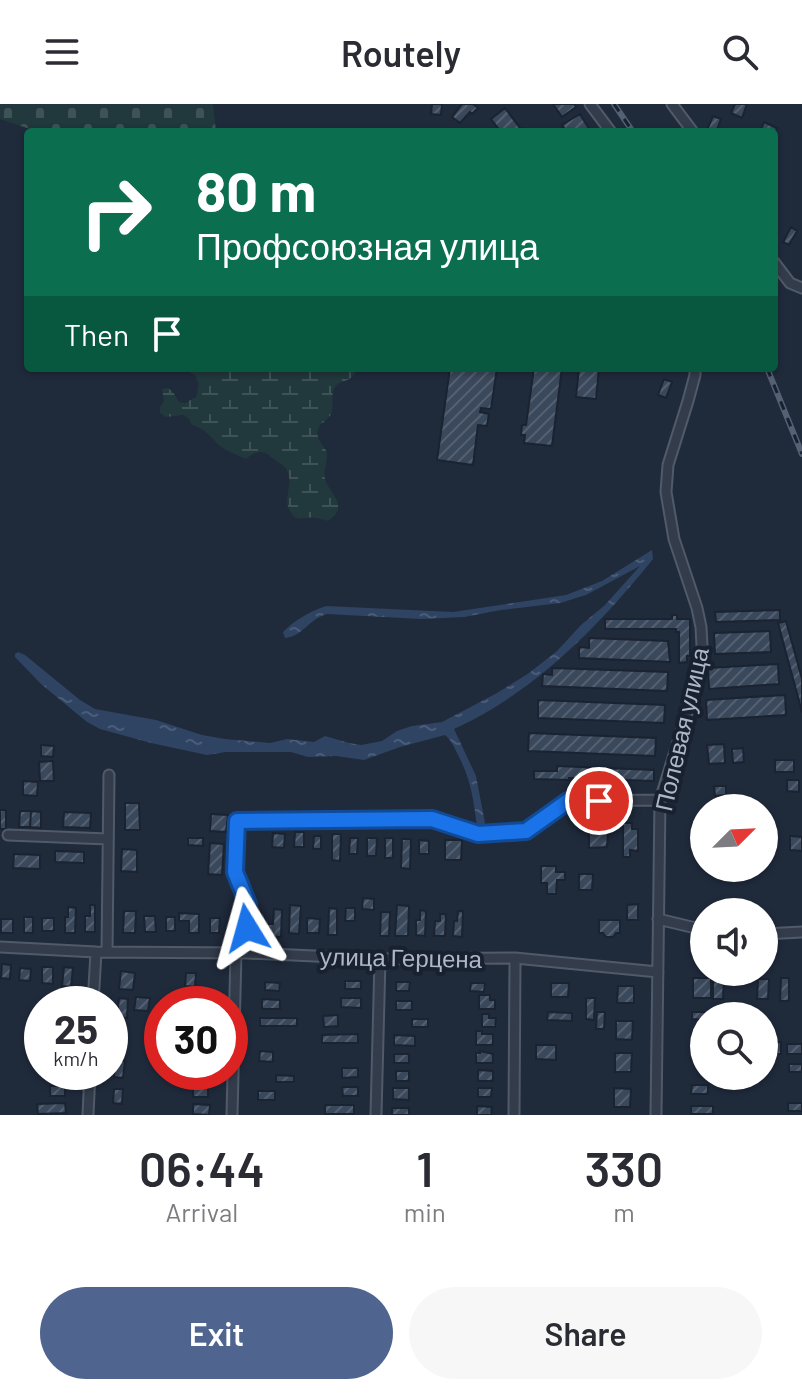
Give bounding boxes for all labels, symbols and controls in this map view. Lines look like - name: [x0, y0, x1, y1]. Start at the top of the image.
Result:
- icon: menu: [40, 30, 84, 74]
- icon: search: [718, 30, 762, 74]
- text: Routely: [341, 31, 461, 74]
- text: 80 m: [196, 156, 316, 223]
- icon: right: [64, 160, 168, 264]
- text: Профсоюзная улица: [196, 224, 539, 267]
- icon: arrive: [145, 312, 189, 356]
- text: Then: [64, 316, 129, 352]
- street label: Полевая улица: [648, 644, 714, 814]
- pin: [565, 767, 633, 835]
- icon: arrive: [577, 779, 621, 823]
- north arrow: [690, 794, 778, 882]
- map controls: [690, 794, 778, 1090]
- position arrow: [205, 886, 289, 970]
- button: sound: [690, 898, 778, 986]
- street label: улица Герцена: [320, 941, 483, 973]
- speed limit sign: 30: [144, 986, 248, 1090]
- button: search: [690, 1002, 778, 1090]
- text: 25: [54, 1004, 98, 1052]
- text: km/h: [53, 1046, 99, 1070]
- text: 06:44: [139, 1139, 265, 1197]
- text: 1: [416, 1139, 433, 1197]
- text: 330: [585, 1139, 663, 1197]
- text: Arrival: [166, 1196, 238, 1227]
- text: min: [404, 1196, 446, 1227]
- text: m: [613, 1196, 635, 1227]
- button: Exit: [40, 1287, 393, 1379]
- button: Share: [409, 1287, 762, 1379]

